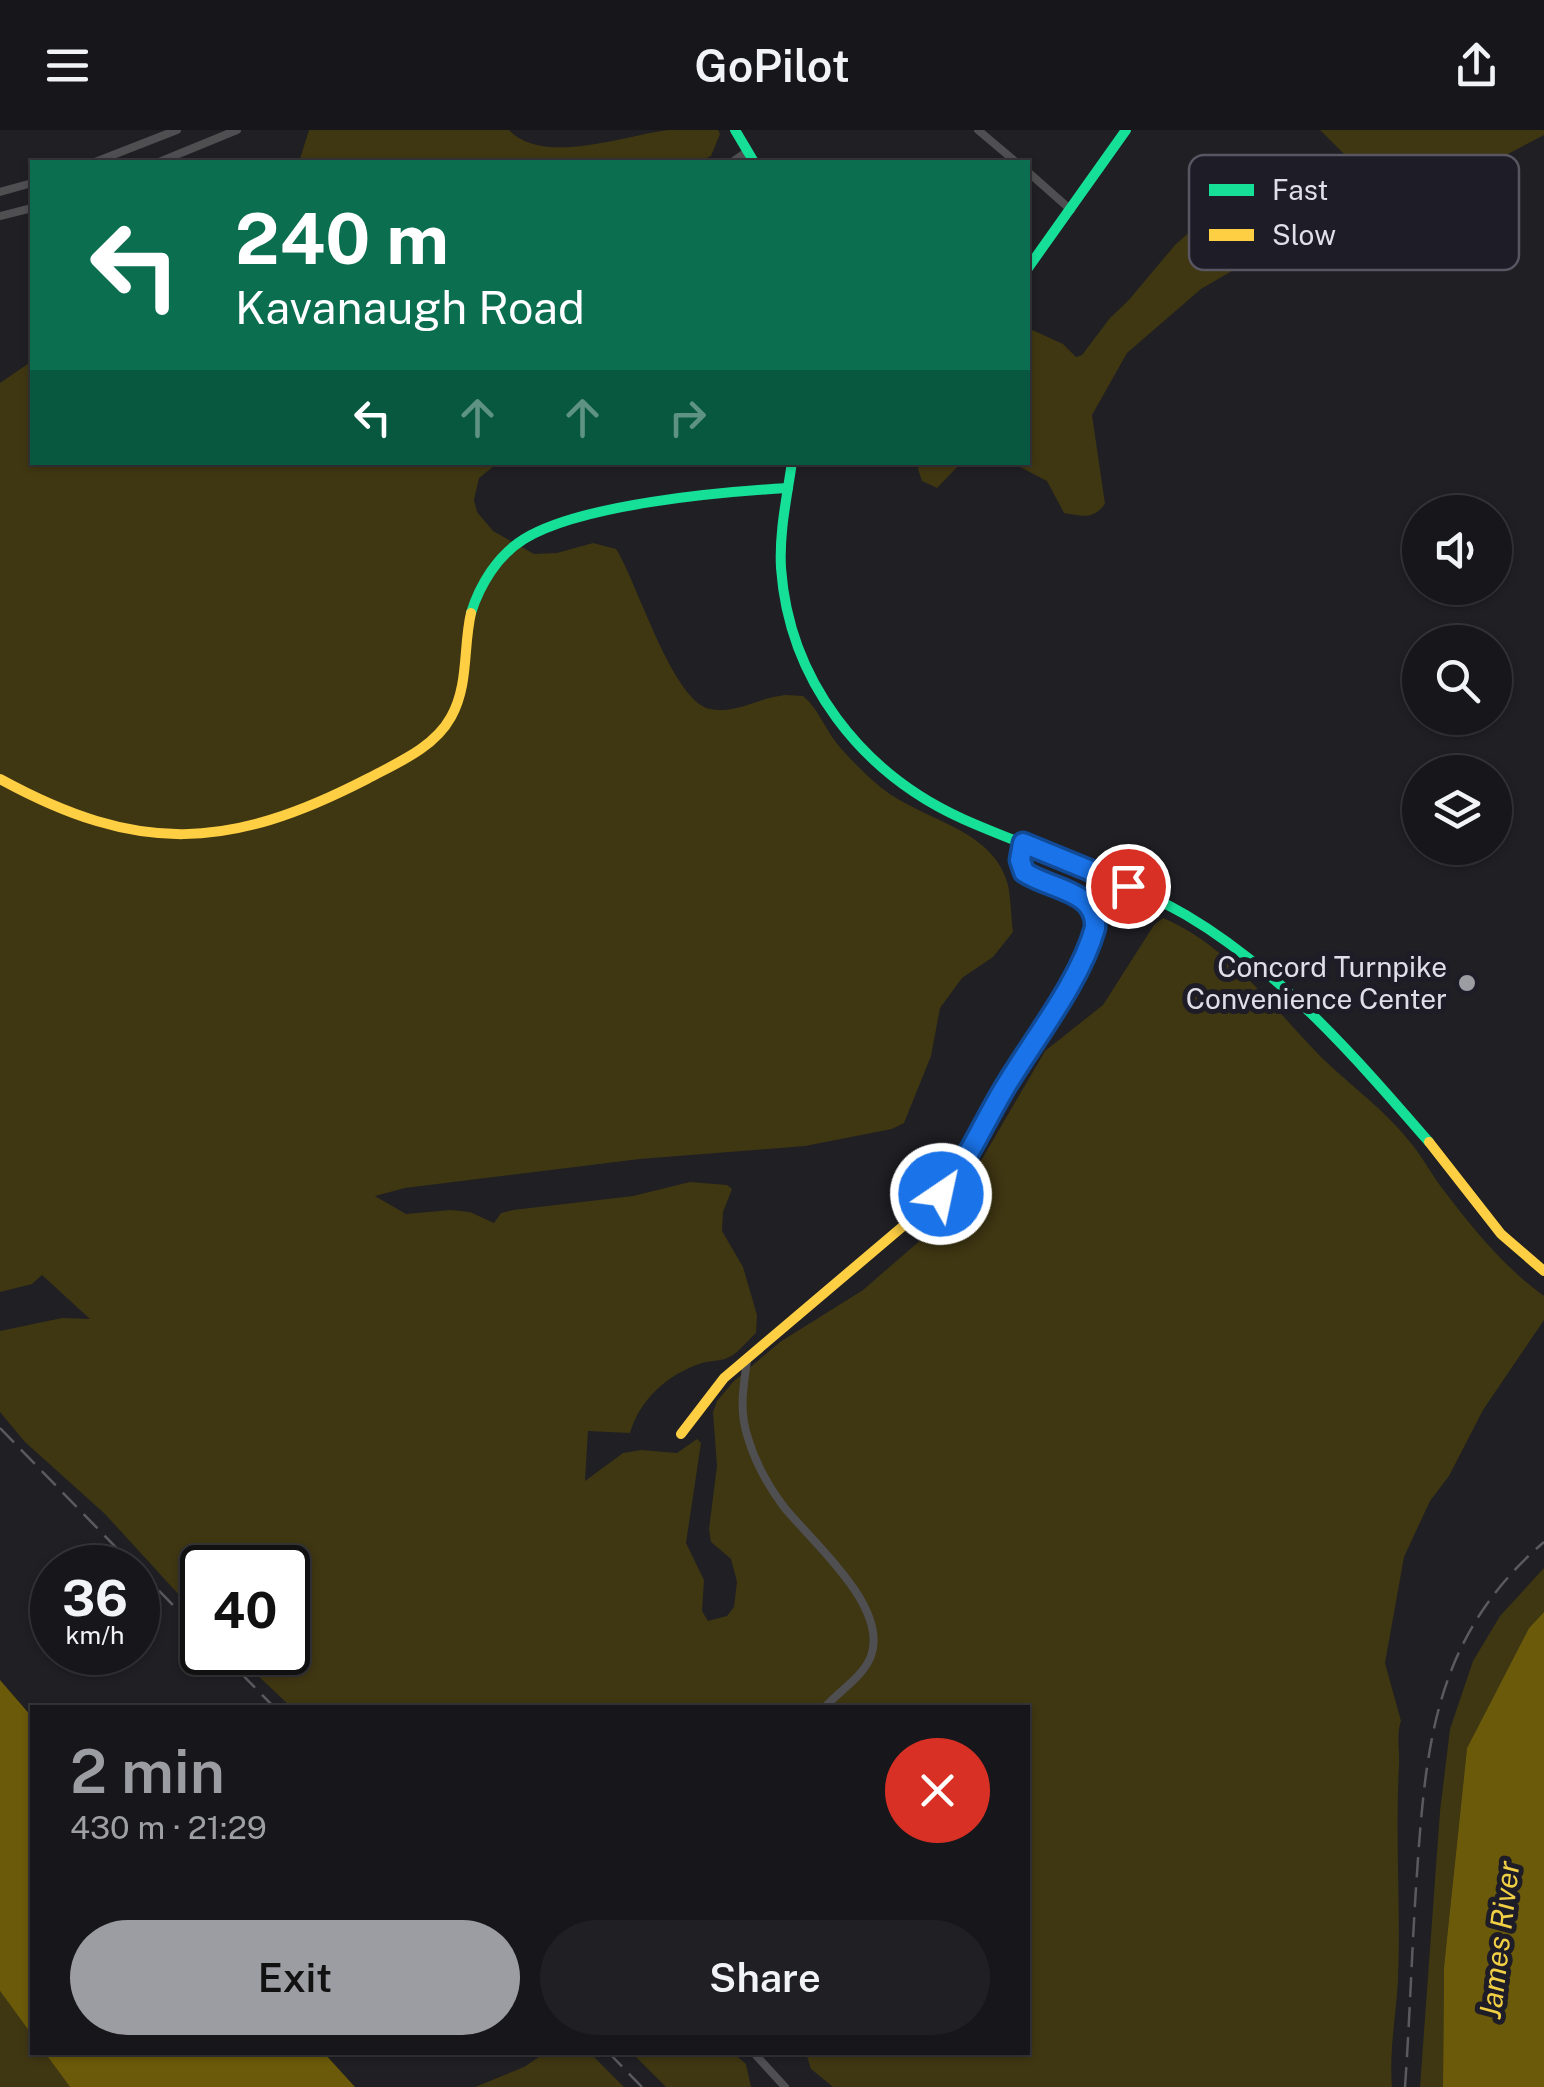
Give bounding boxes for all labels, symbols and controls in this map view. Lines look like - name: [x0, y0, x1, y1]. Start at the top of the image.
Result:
- icon: menu: [40, 38, 95, 93]
- icon: share: [1449, 38, 1504, 93]
- text: GoPilot: [694, 39, 850, 92]
- legend: [1189, 155, 1519, 270]
- text: Fast: [1272, 173, 1328, 206]
- text: 240 m: [235, 197, 449, 280]
- icon: left: [70, 200, 200, 330]
- text: Slow: [1272, 218, 1336, 251]
- text: Kavanaugh Road: [235, 281, 585, 334]
- icon: left: [345, 390, 400, 445]
- icon: ahead: [450, 390, 505, 445]
- icon: ahead: [555, 390, 610, 445]
- icon: right: [660, 390, 715, 445]
- map controls: [1402, 495, 1512, 865]
- button: sound: [1402, 495, 1512, 605]
- button: search: [1402, 625, 1512, 735]
- button: layers: [1402, 755, 1512, 865]
- pin: [1086, 844, 1171, 929]
- icon: arrive: [1101, 859, 1156, 914]
- place label: Concord Turnpike Convenience Center: [1186, 950, 1447, 1015]
- marker: Concord Turnpike Convenience Center: [1456, 972, 1478, 994]
- position arrow: [889, 1142, 993, 1246]
- speed limit sign: 40: [180, 1545, 310, 1675]
- text: 36: [62, 1568, 128, 1627]
- text: km/h: [66, 1620, 124, 1650]
- text: 2 min: [70, 1736, 225, 1807]
- button: close: [885, 1738, 990, 1843]
- text: 430 m · 21:29: [70, 1809, 267, 1846]
- water label: James River: [1471, 1858, 1527, 2021]
- button: Exit: [70, 1920, 520, 2035]
- button: Share: [540, 1920, 990, 2035]

